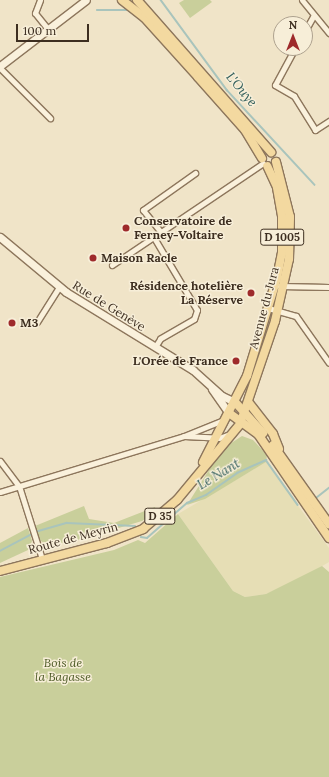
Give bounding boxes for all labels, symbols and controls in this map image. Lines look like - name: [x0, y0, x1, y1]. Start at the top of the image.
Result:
- scale bar: [18, 16, 91, 42]
- north arrow: [273, 16, 313, 56]
- text: N: [289, 18, 297, 32]
- text: 100 m: [23, 23, 56, 38]
- water label: L'Ouye: [222, 70, 260, 110]
- place label: Conservatoire de Ferney-Voltaire: [134, 214, 232, 242]
- marker: Conservatoire de Ferney-Voltaire: [121, 223, 131, 233]
- road number: D 1005: [260, 228, 304, 246]
- place label: Maison Racle: [101, 251, 177, 265]
- marker: Maison Racle: [88, 253, 98, 263]
- street label: Avenue du Jura: [246, 265, 282, 351]
- street label: Rue de Genève: [70, 278, 148, 334]
- place label: Résidence hotelière La Réserve: [130, 279, 243, 307]
- marker: Résidence hotelière La Réserve: [246, 288, 256, 298]
- place label: M3: [20, 316, 38, 330]
- marker: M3: [7, 318, 17, 328]
- place label: L'Orée de France: [133, 354, 228, 368]
- marker: L'Orée de France: [231, 356, 241, 366]
- water label: Le Nant: [195, 456, 243, 494]
- road number: D 35: [144, 507, 176, 525]
- street label: Route de Meyrin: [27, 519, 119, 557]
- park label: Bois de la Bagasse: [35, 656, 91, 684]

